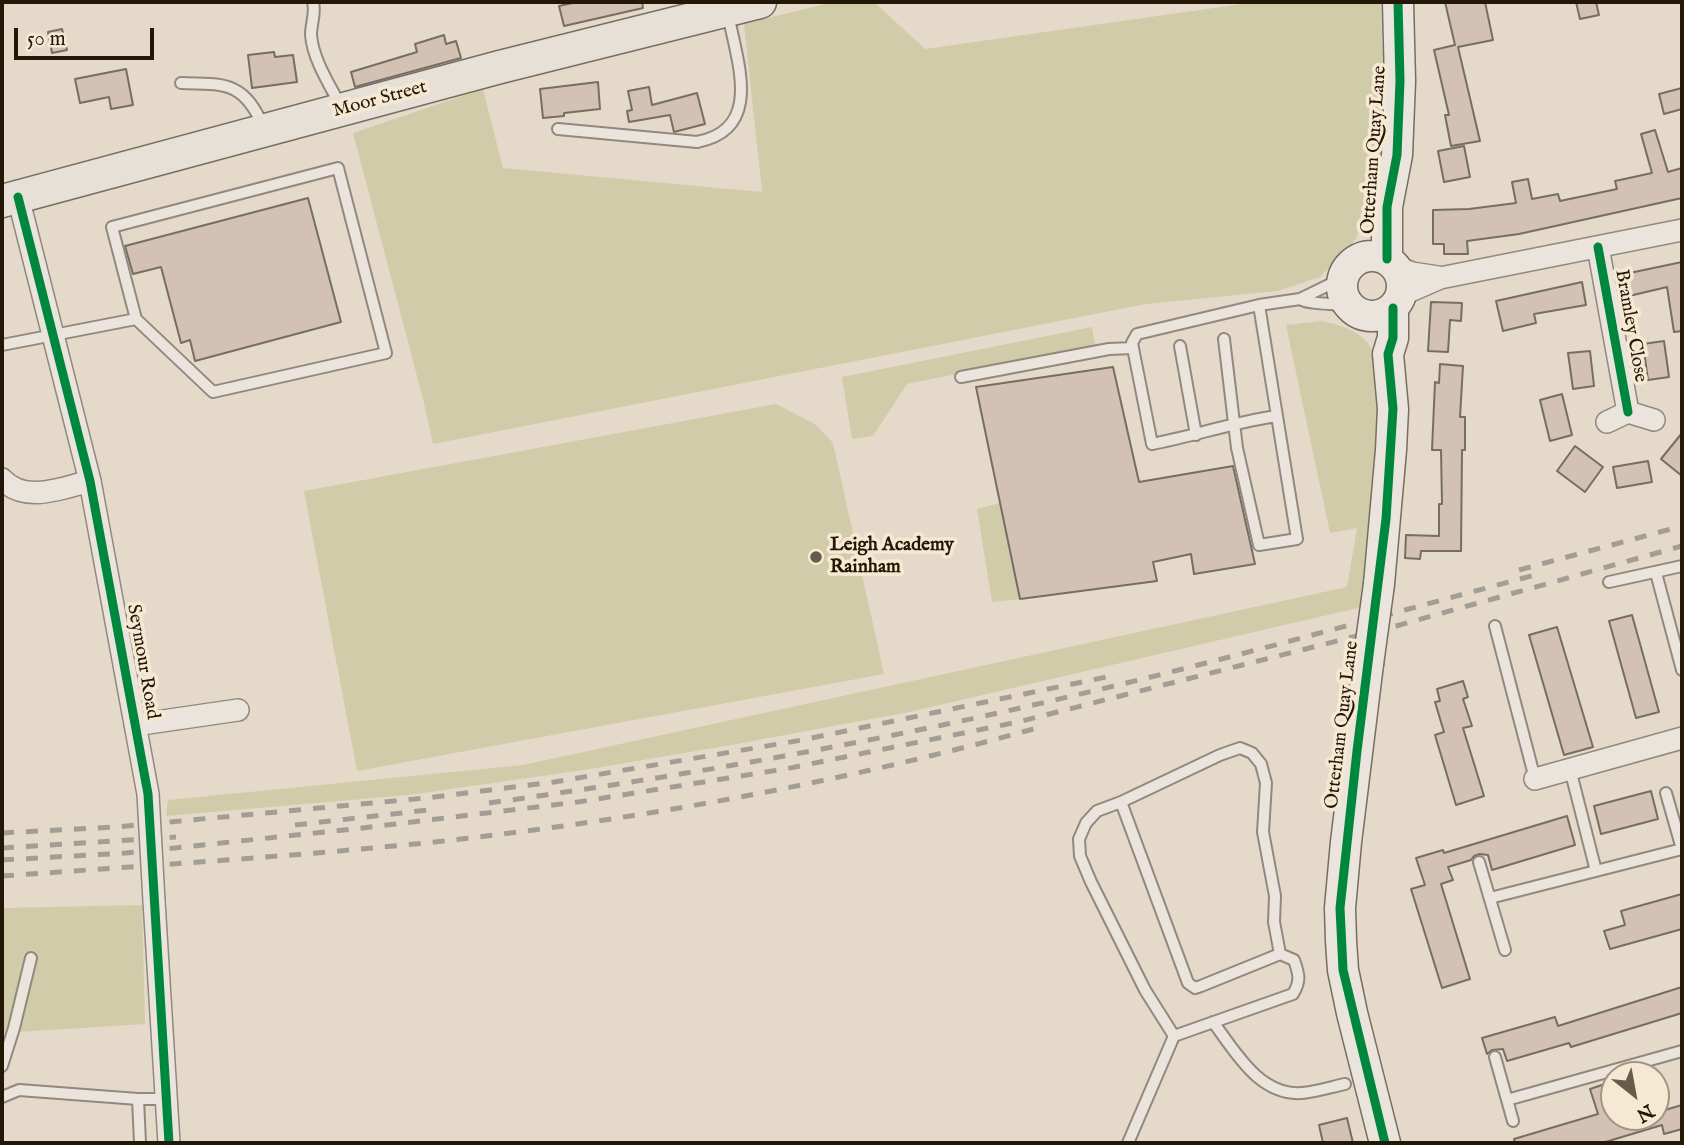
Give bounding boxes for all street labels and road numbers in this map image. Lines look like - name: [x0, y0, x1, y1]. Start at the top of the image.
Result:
- street label: Otterham Quay Lane: [1358, 65, 1392, 235]
- street label: Moor Street: [330, 77, 430, 123]
- street label: Bramley Close: [1609, 268, 1651, 384]
- street label: Seymour Road: [121, 603, 163, 721]
- street label: Otterham Quay Lane: [1321, 640, 1365, 810]

